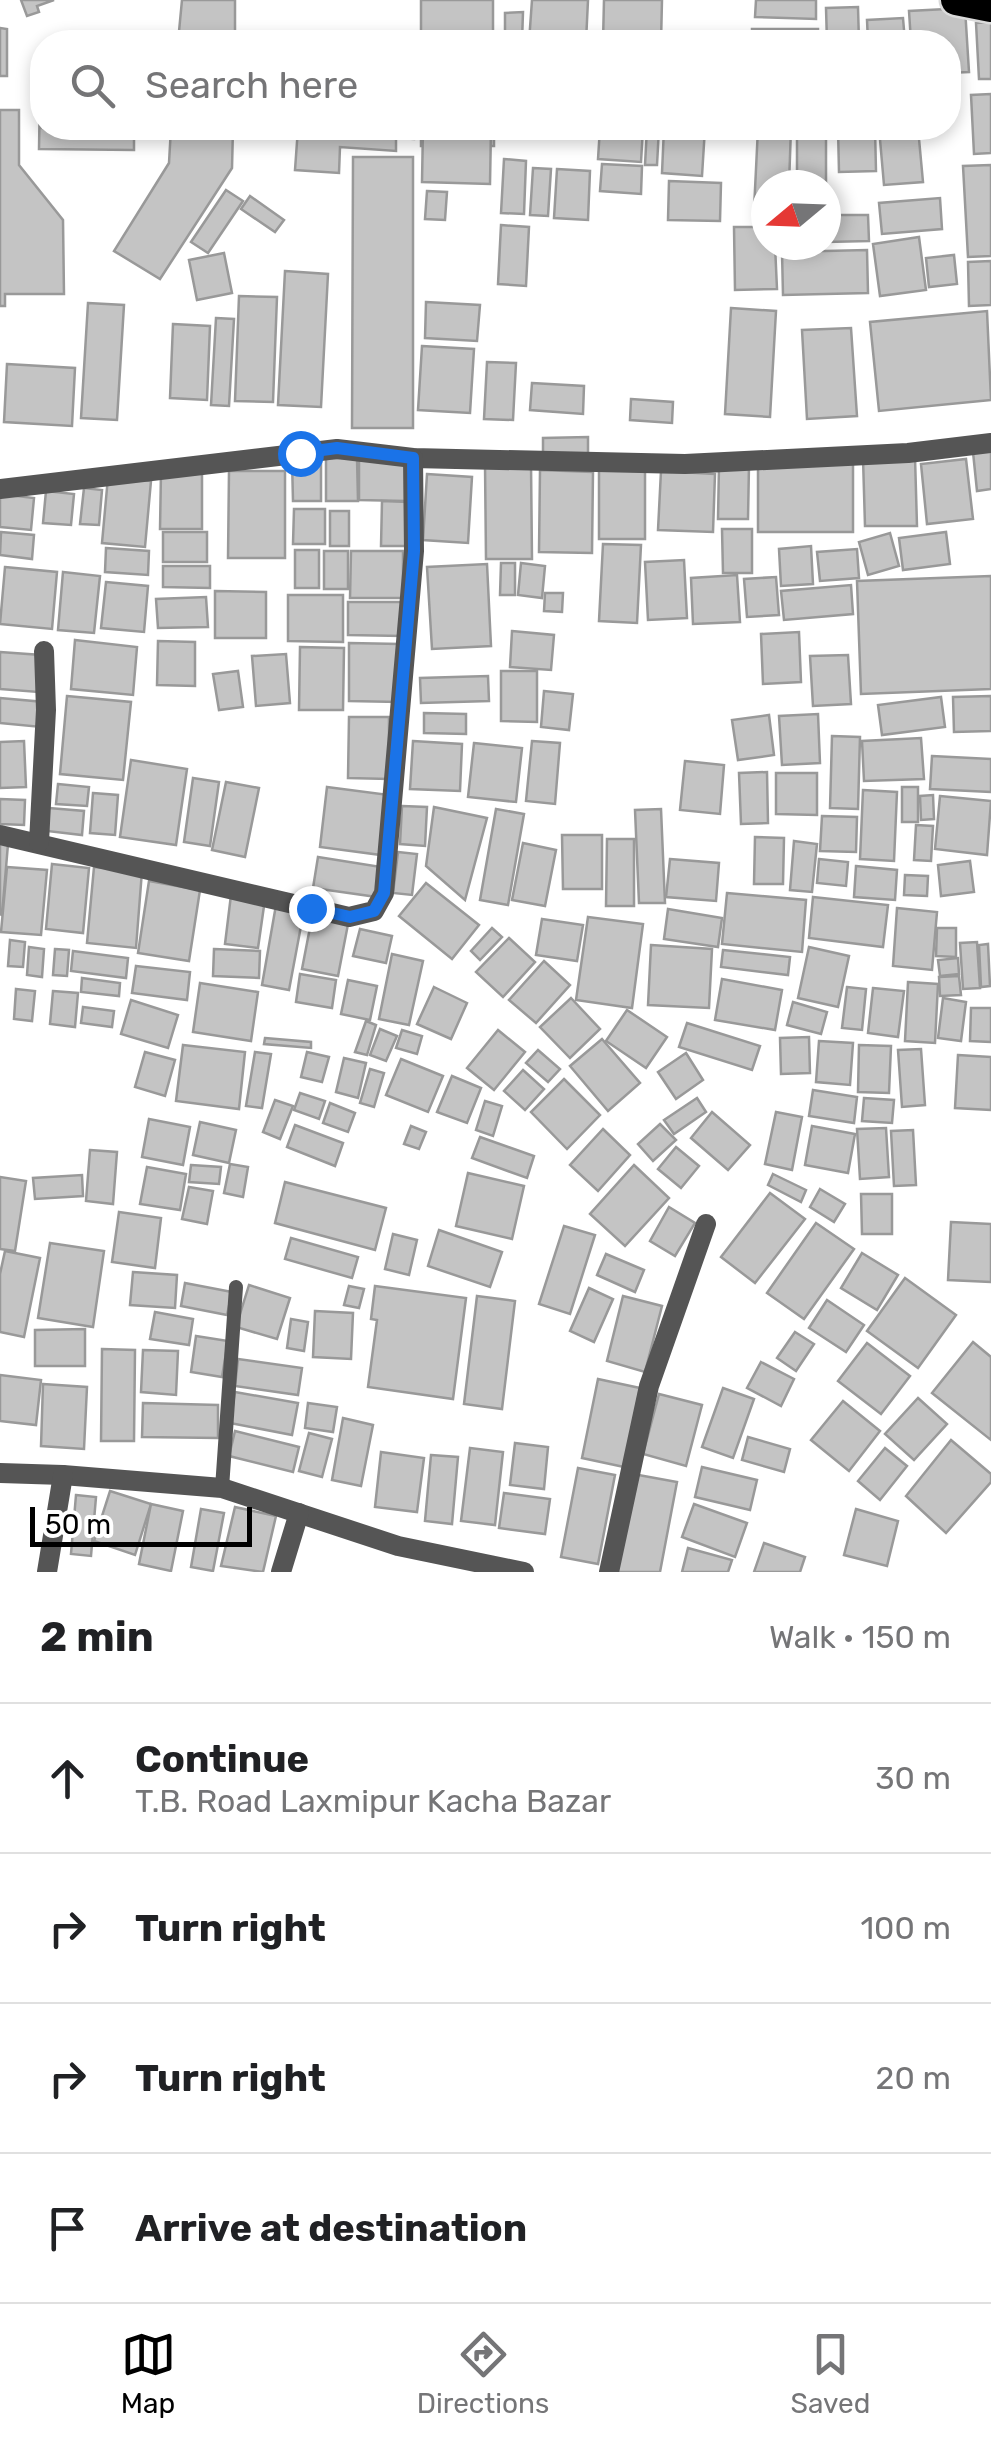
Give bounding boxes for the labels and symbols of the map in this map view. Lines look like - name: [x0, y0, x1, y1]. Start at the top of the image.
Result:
- north arrow: [751, 170, 841, 260]
- route start: [278, 431, 324, 477]
- route end: [289, 886, 335, 932]
- scale bar: [30, 1502, 252, 1546]

